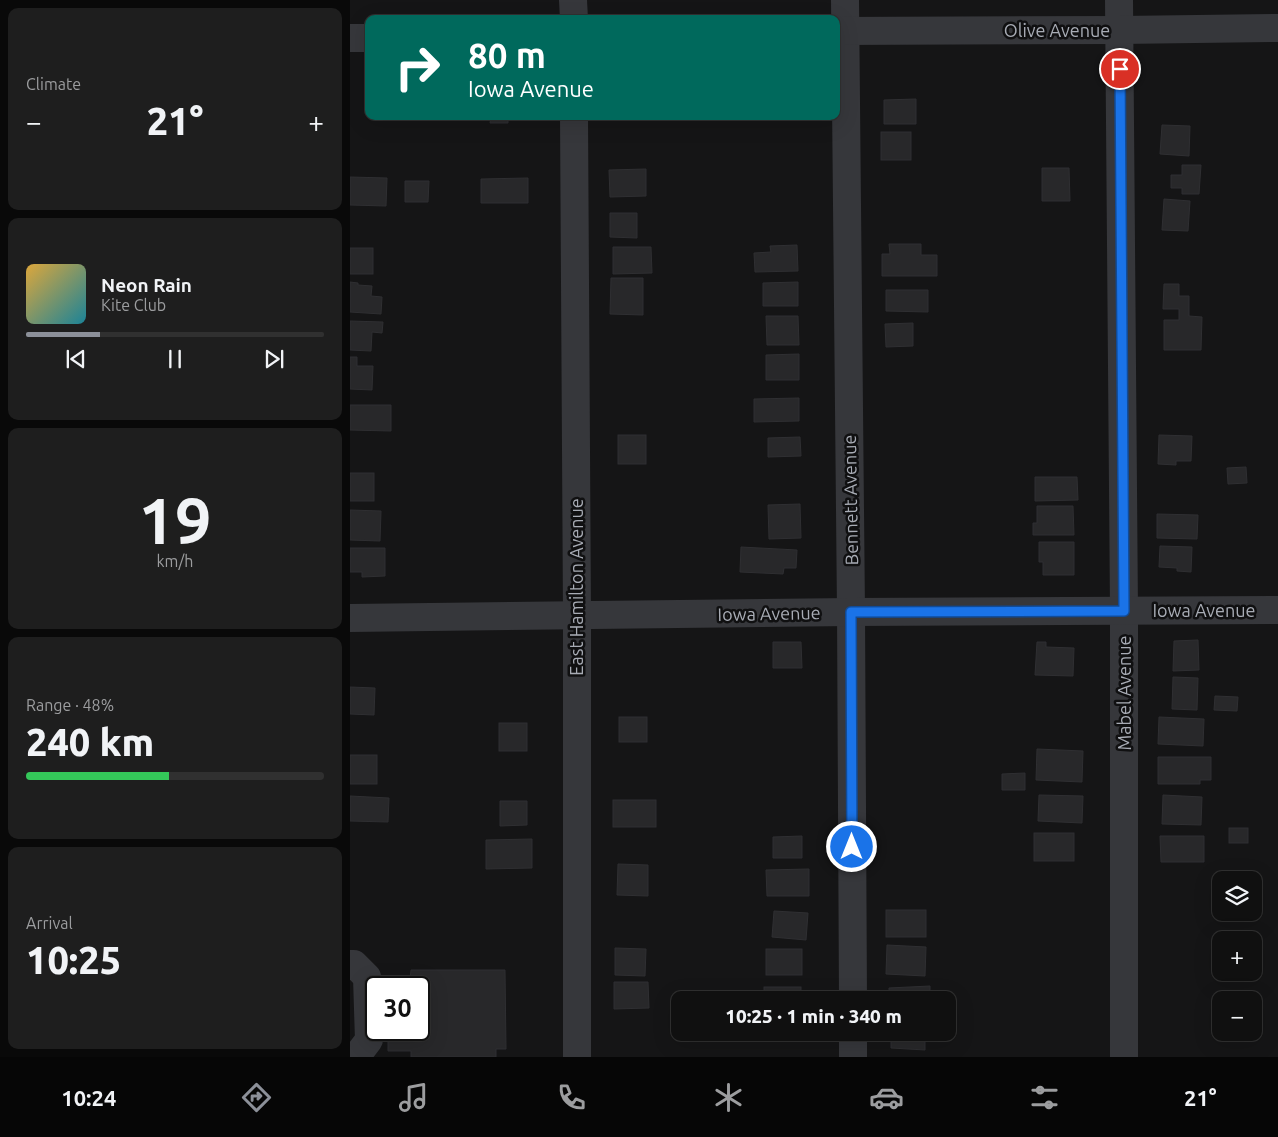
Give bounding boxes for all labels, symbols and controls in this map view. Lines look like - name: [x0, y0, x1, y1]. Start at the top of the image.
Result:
- street label: Olive Avenue: [1004, 20, 1110, 40]
- icon: right: [385, 35, 450, 100]
- text: 80 m: [468, 35, 546, 75]
- pin: [1099, 48, 1141, 90]
- icon: arrive: [1106, 55, 1134, 83]
- text: Climate: [26, 75, 81, 93]
- text: Iowa Avenue: [468, 76, 594, 101]
- text: 21°: [147, 100, 203, 142]
- text: −: [26, 106, 42, 137]
- text: +: [308, 106, 324, 137]
- text: Neon Rain: [101, 274, 192, 296]
- text: Kite Club: [101, 296, 166, 314]
- icon: previous: [62, 345, 90, 373]
- icon: pause: [161, 345, 189, 373]
- icon: next: [260, 345, 288, 373]
- street label: Bennett Avenue: [839, 434, 861, 566]
- text: 19: [138, 483, 212, 556]
- street label: East Hamilton Avenue: [566, 498, 586, 676]
- text: km/h: [157, 552, 193, 570]
- street label: Iowa Avenue: [1152, 600, 1256, 620]
- street label: Iowa Avenue: [717, 602, 821, 624]
- street label: Mabel Avenue: [1114, 636, 1134, 750]
- text: Range · 48%: [26, 696, 114, 714]
- text: 240 km: [26, 721, 154, 763]
- position arrow: [825, 820, 877, 872]
- map controls: [1212, 871, 1262, 1041]
- button: layers: [1212, 871, 1262, 921]
- text: Arrival: [26, 914, 73, 932]
- button: +: [1212, 931, 1262, 981]
- text: 10:25: [26, 939, 121, 981]
- speed limit sign: 30: [365, 976, 430, 1041]
- button: −: [1212, 991, 1262, 1041]
- text: 10:25 · 1 min · 340 m: [725, 1005, 902, 1027]
- icon: directions: [239, 1080, 274, 1115]
- icon: music: [396, 1080, 431, 1115]
- icon: phone: [554, 1080, 589, 1115]
- icon: climate: [711, 1080, 746, 1115]
- icon: car: [869, 1080, 904, 1115]
- icon: filters: [1027, 1080, 1062, 1115]
- text: 10:24: [61, 1085, 116, 1110]
- text: 21°: [1184, 1085, 1217, 1110]

